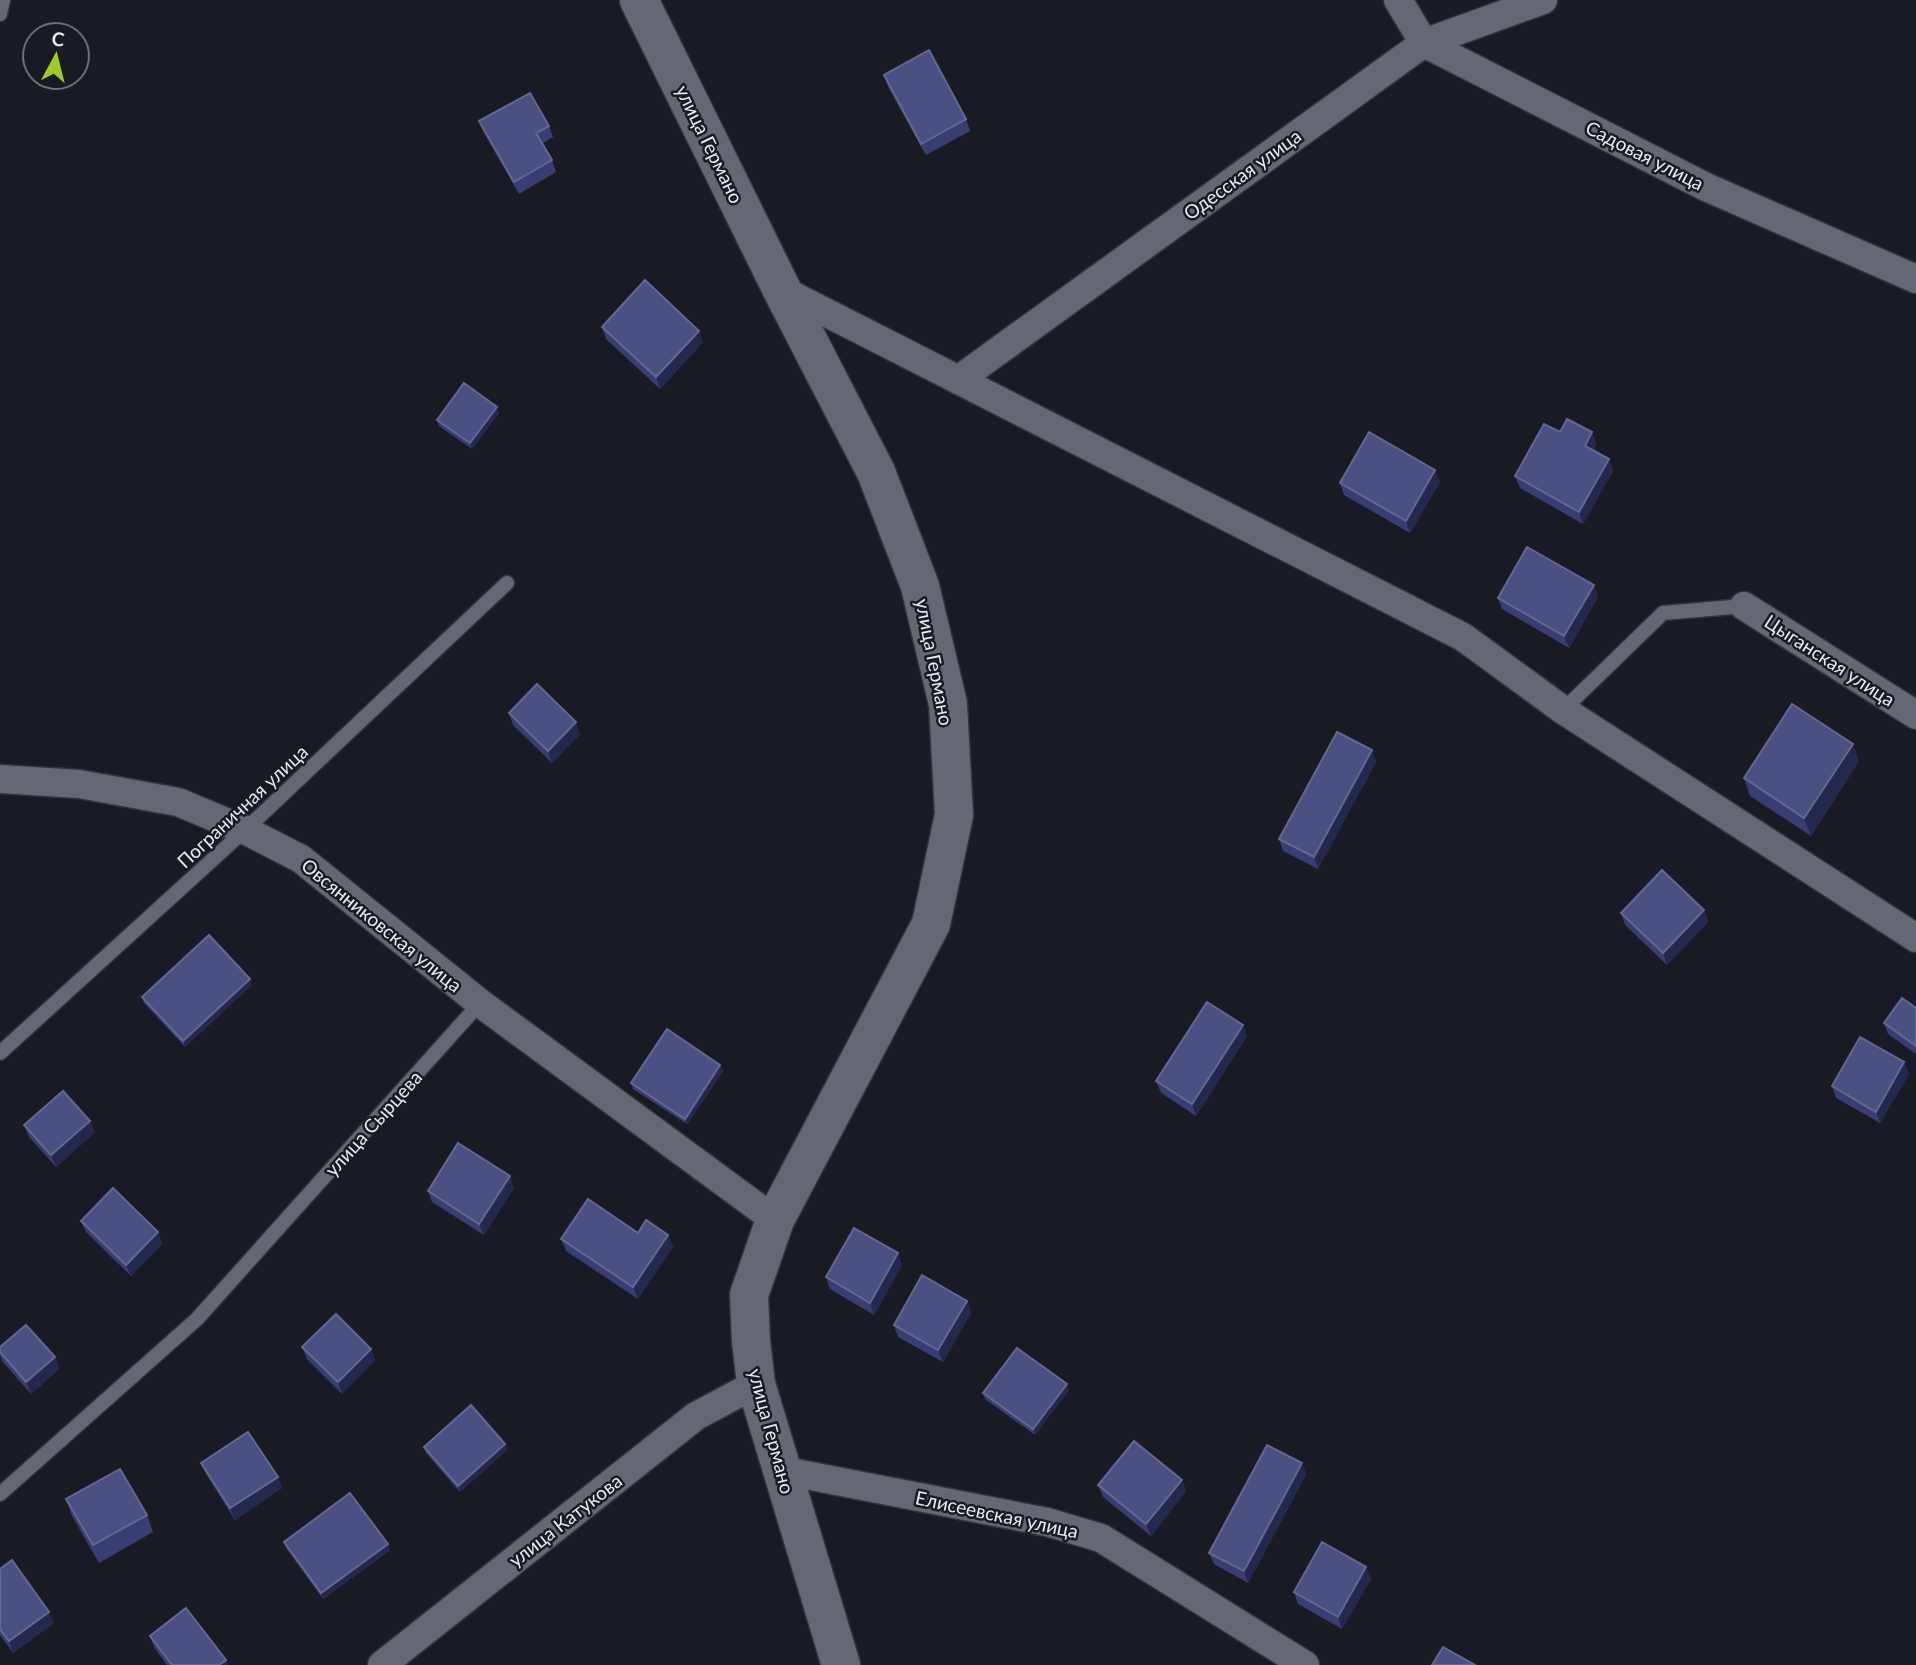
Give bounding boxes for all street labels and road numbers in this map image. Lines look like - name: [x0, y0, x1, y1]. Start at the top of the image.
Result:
- street label: улица Германо: [671, 81, 749, 207]
- street label: Садовая улица: [1582, 115, 1708, 195]
- street label: Одесская улица: [1179, 124, 1305, 224]
- street label: улица Германо: [911, 597, 959, 727]
- street label: Цыганская улица: [1761, 609, 1899, 711]
- street label: Пограничная улица: [172, 740, 312, 872]
- street label: Овсянниковская улица: [297, 853, 467, 997]
- street label: улица Сырцева: [320, 1066, 426, 1180]
- street label: улица Германо: [744, 1366, 800, 1496]
- street label: улица Катукова: [504, 1469, 626, 1571]
- street label: Елисеевская улица: [913, 1486, 1081, 1542]

